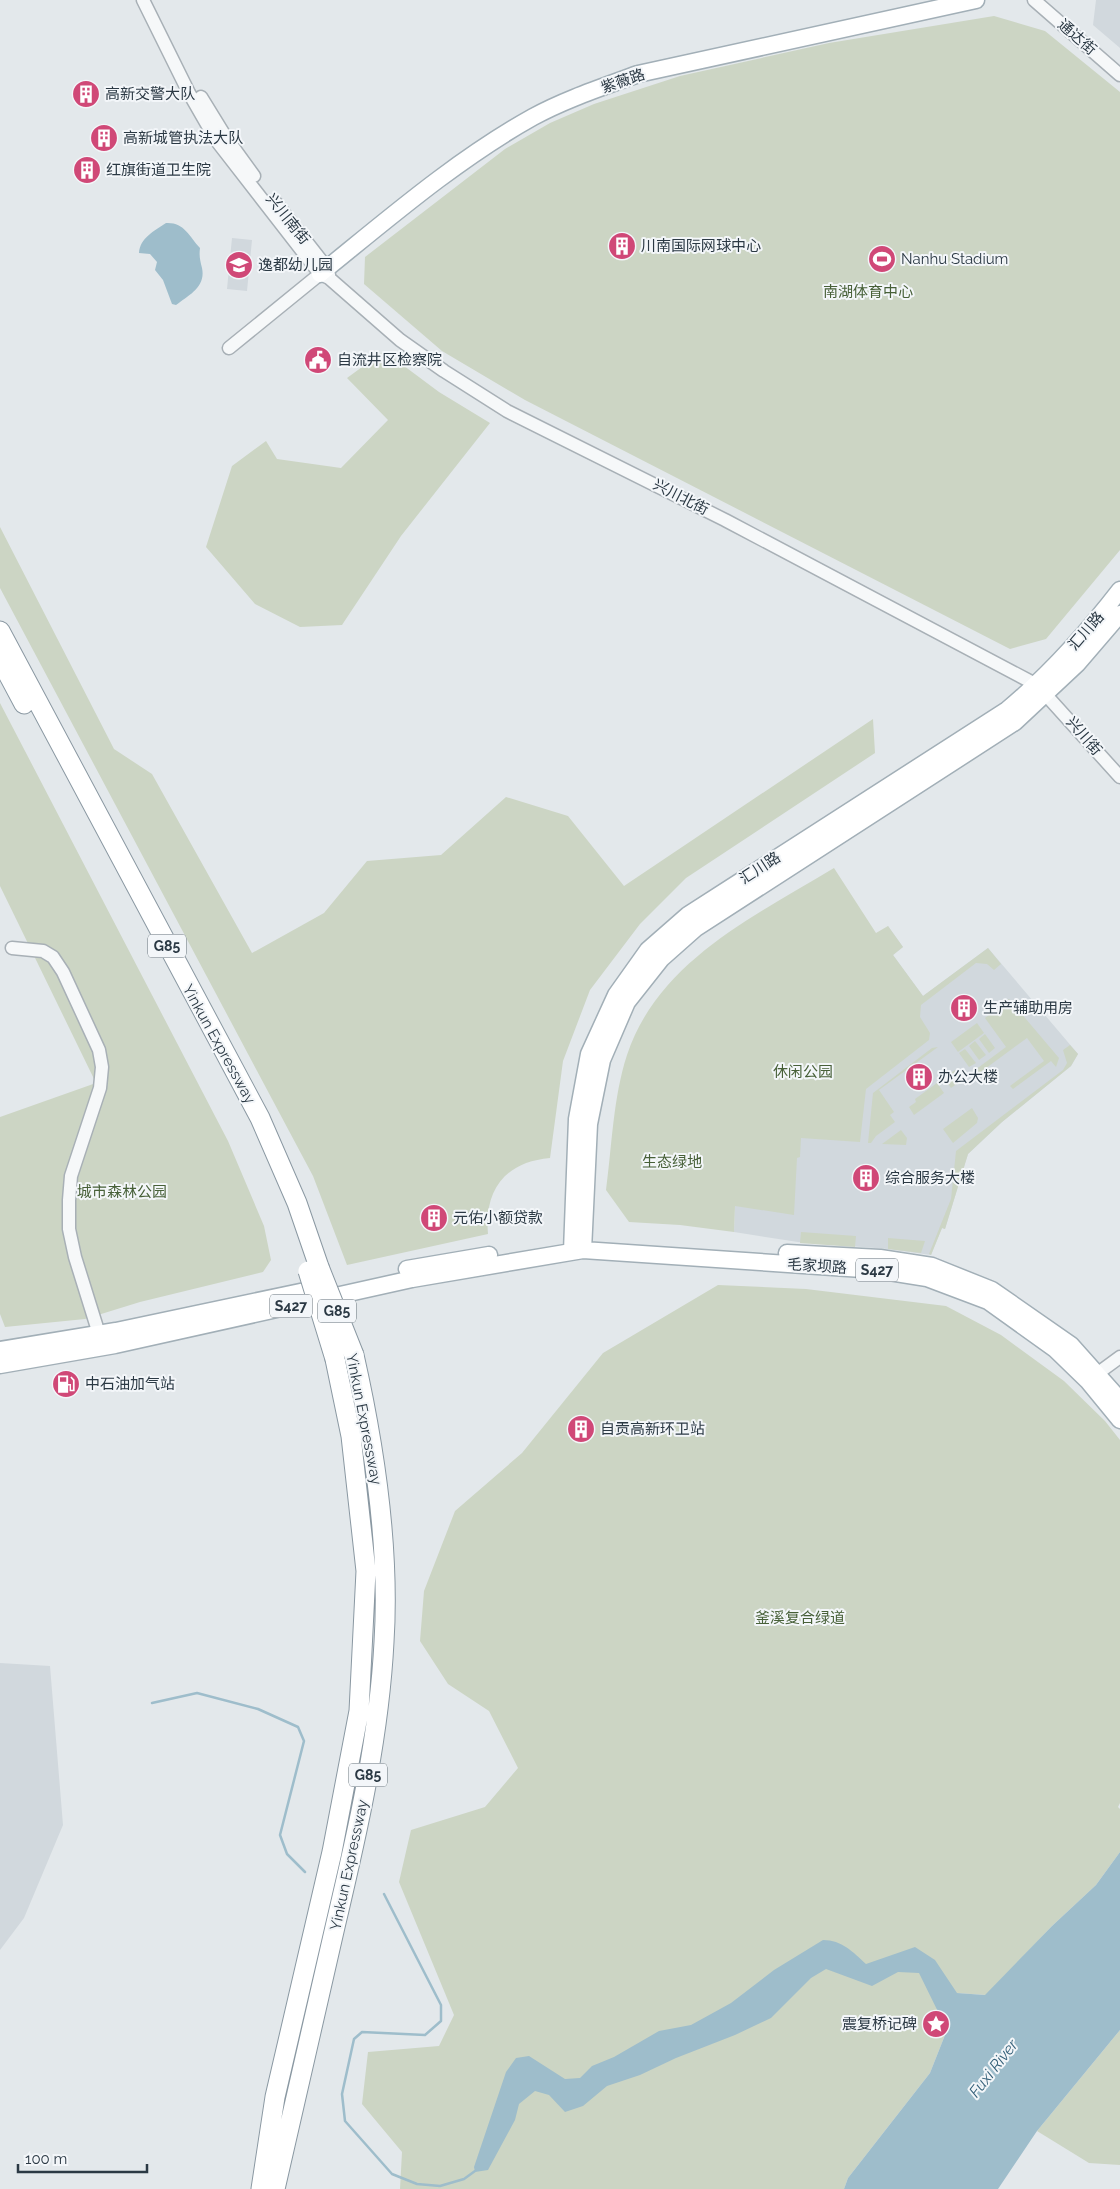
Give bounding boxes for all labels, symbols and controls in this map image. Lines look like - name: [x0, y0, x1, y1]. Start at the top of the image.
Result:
- street label: 通达街: [1054, 15, 1100, 59]
- street label: 紫薇路: [599, 65, 647, 97]
- building icon: 高新交警大队: [71, 79, 101, 109]
- place label: 高新交警大队: [105, 85, 195, 103]
- building icon: 高新城管执法大队: [89, 123, 119, 153]
- place label: 高新城管执法大队: [123, 129, 243, 147]
- building icon: 红旗街道卫生院: [72, 155, 102, 185]
- place label: 红旗街道卫生院: [106, 161, 211, 179]
- street label: 兴川南街: [262, 190, 314, 248]
- building icon: 川南国际网球中心: [607, 231, 637, 261]
- place label: 川南国际网球中心: [641, 237, 761, 255]
- sports icon: Nanhu Stadium: [867, 244, 897, 274]
- school or university icon: 逸都幼儿园: [224, 250, 254, 280]
- place label: Nanhu Stadium: [901, 250, 1008, 268]
- place label: 逸都幼儿园: [258, 256, 333, 274]
- park label: 南湖体育中心: [823, 283, 913, 301]
- public building icon: 自流井区检察院: [303, 345, 333, 375]
- place label: 自流井区检察院: [337, 351, 442, 369]
- street label: 兴川北街: [650, 475, 712, 519]
- street label: 汇川路: [1064, 608, 1108, 654]
- street label: 兴川街: [1062, 713, 1106, 759]
- street label: 汇川路: [736, 848, 784, 888]
- road number: G85: [148, 934, 186, 958]
- street label: Yinkun Expressway: [179, 981, 259, 1107]
- building icon: 生产辅助用房: [949, 993, 979, 1023]
- place label: 生产辅助用房: [983, 999, 1073, 1017]
- building icon: 办公大楼: [904, 1062, 934, 1092]
- park label: 休闲公园: [773, 1063, 833, 1081]
- place label: 办公大楼: [938, 1068, 998, 1086]
- park label: 生态绿地: [642, 1153, 702, 1171]
- building icon: 综合服务大楼: [851, 1163, 881, 1193]
- place label: 综合服务大楼: [885, 1169, 975, 1187]
- park label: 城市森林公园: [77, 1183, 167, 1201]
- building icon: 元佑小额贷款: [419, 1203, 449, 1233]
- place label: 元佑小额贷款: [453, 1209, 543, 1227]
- street label: 毛家坝路: [786, 1255, 848, 1277]
- road number: S427: [856, 1258, 898, 1282]
- road number: S427: [270, 1294, 312, 1318]
- road number: G85: [318, 1300, 356, 1322]
- street label: Yinkun Expressway: [342, 1352, 386, 1486]
- fuel station icon: 中石油加气站: [51, 1369, 81, 1399]
- place label: 中石油加气站: [85, 1375, 175, 1393]
- building icon: 自贡高新环卫站: [566, 1414, 596, 1444]
- place label: 自贡高新环卫站: [600, 1420, 705, 1438]
- park label: 釜溪复合绿道: [755, 1609, 845, 1627]
- road number: G85: [349, 1764, 387, 1786]
- street label: Yinkun Expressway: [326, 1798, 372, 1932]
- place icon: 震复桥记碑: [921, 2009, 951, 2039]
- place label: 震复桥记碑: [842, 2015, 917, 2033]
- water label: Fuxi River: [965, 2035, 1022, 2101]
- scale bar: [18, 2142, 146, 2174]
- text: 100 m: [25, 2150, 67, 2168]

